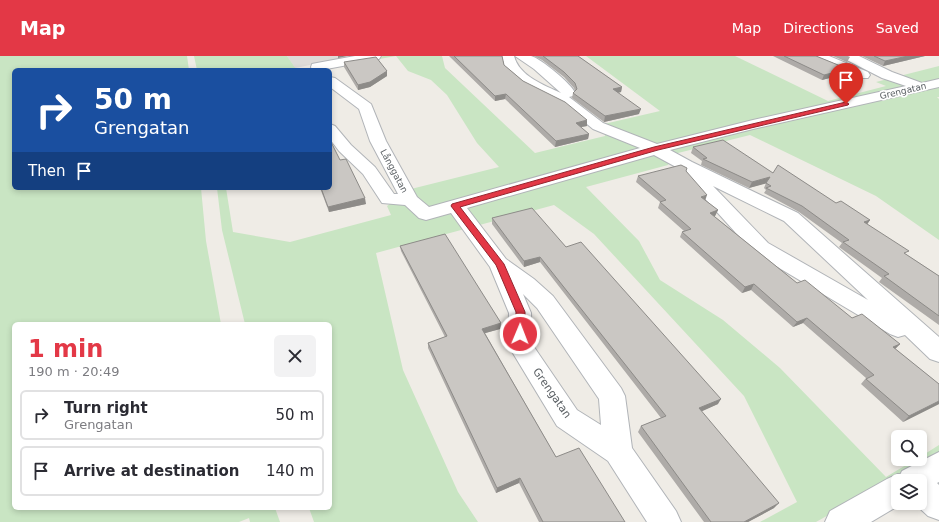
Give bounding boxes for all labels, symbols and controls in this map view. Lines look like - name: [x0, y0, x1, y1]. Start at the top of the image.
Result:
- text: Map: [20, 17, 65, 39]
- text: Map: [732, 20, 761, 36]
- text: Directions: [783, 20, 854, 36]
- text: Saved: [876, 20, 919, 36]
- pin: [829, 63, 863, 104]
- icon: arrive: [835, 69, 857, 91]
- street label: Grengatan: [879, 81, 927, 101]
- text: 50 m: [94, 83, 172, 116]
- icon: right: [28, 84, 80, 136]
- text: Grengatan: [94, 117, 189, 138]
- street label: Långgatan: [378, 147, 410, 195]
- icon: arrive: [73, 160, 95, 182]
- text: Then: [28, 162, 65, 180]
- position arrow: [499, 313, 541, 355]
- text: 1 min: [28, 335, 103, 363]
- button: close: [274, 335, 316, 377]
- text: 190 m · 20:49: [28, 364, 119, 379]
- street label: Grengatan: [530, 365, 574, 421]
- text: Turn right: [64, 399, 148, 417]
- icon: right: [30, 404, 52, 426]
- text: 50 m: [276, 406, 314, 424]
- text: Grengatan: [64, 417, 133, 432]
- map controls: [891, 430, 927, 510]
- button: search: [891, 430, 927, 466]
- icon: arrive: [30, 460, 52, 482]
- text: Arrive at destination: [64, 462, 239, 480]
- text: 140 m: [266, 462, 314, 480]
- button: layers: [891, 474, 927, 510]

